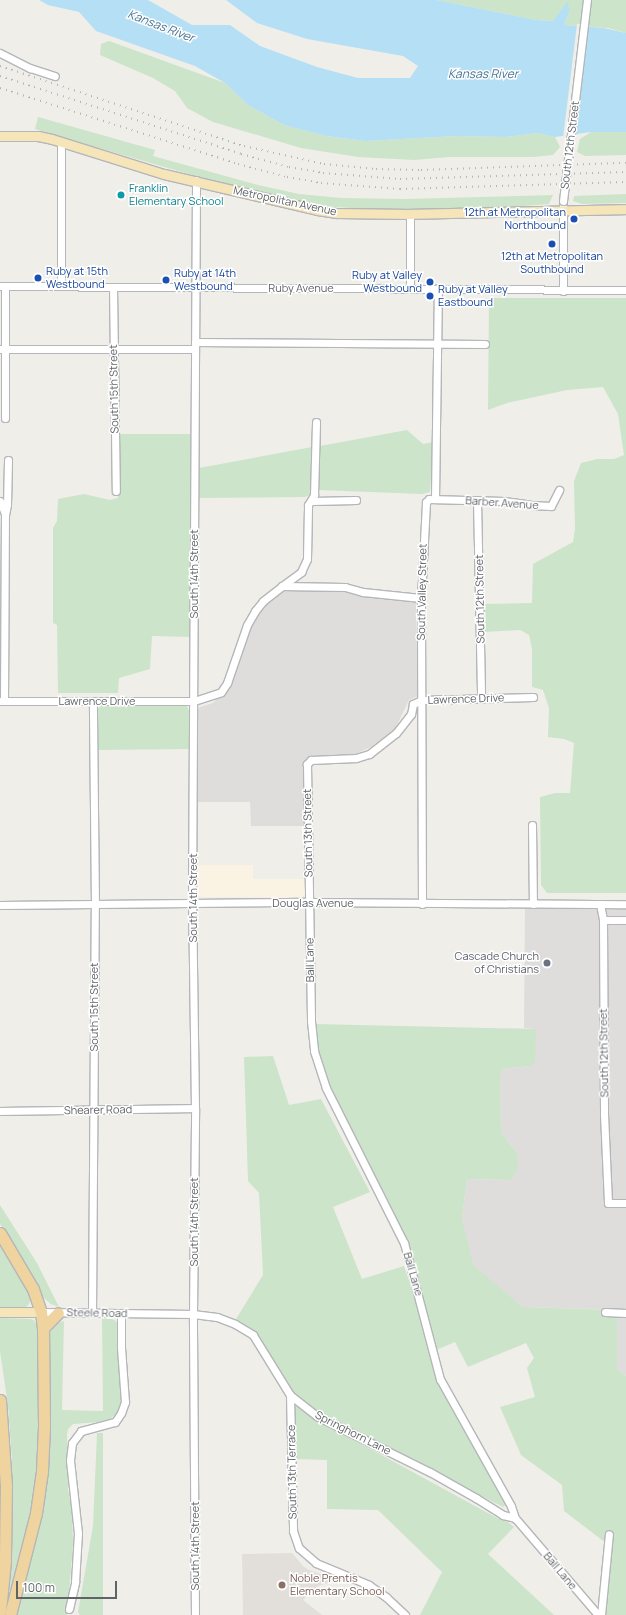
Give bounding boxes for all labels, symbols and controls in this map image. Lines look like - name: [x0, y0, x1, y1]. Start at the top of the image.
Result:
- water label: Kansas River: [126, 7, 196, 45]
- water label: Kansas River: [448, 67, 518, 81]
- street label: South 12th Street: [558, 100, 582, 190]
- place label: Franklin Elementary School: [129, 182, 224, 208]
- street label: Metropolitan Avenue: [232, 184, 338, 218]
- marker: Franklin Elementary School: [116, 190, 126, 200]
- place label: 12th at Metropolitan Northbound: [464, 206, 566, 232]
- marker: 12th at Metropolitan Northbound: [569, 214, 579, 224]
- marker: 12th at Metropolitan Southbound: [547, 239, 557, 249]
- place label: 12th at Metropolitan Southbound: [501, 250, 603, 276]
- place label: Ruby at 15th Westbound: [46, 265, 108, 291]
- place label: Ruby at 14th Westbound: [174, 267, 236, 293]
- place label: Ruby at Valley Westbound: [352, 269, 422, 295]
- marker: Ruby at 15th Westbound: [33, 273, 43, 283]
- marker: Ruby at 14th Westbound: [161, 275, 171, 285]
- marker: Ruby at Valley Westbound: [425, 277, 435, 287]
- street label: Ruby Avenue: [268, 281, 334, 295]
- place label: Ruby at Valley Eastbound: [438, 283, 508, 309]
- marker: Ruby at Valley Eastbound: [425, 291, 435, 301]
- street label: South 15th Street: [107, 344, 121, 434]
- street label: Barber Avenue: [465, 494, 539, 512]
- street label: South 14th Street: [187, 529, 201, 619]
- street label: South Valley Street: [415, 543, 429, 641]
- street label: South 12th Street: [473, 554, 487, 644]
- street label: Lawrence Drive: [427, 691, 505, 707]
- street label: Lawrence Drive: [59, 694, 135, 708]
- street label: South 13th Street: [301, 789, 315, 877]
- street label: South 14th Street: [186, 853, 200, 943]
- street label: Douglas Avenue: [272, 896, 354, 910]
- street label: Ball Lane: [303, 937, 317, 983]
- place label: Cascade Church of Christians: [455, 950, 539, 976]
- marker: Cascade Church of Christians: [542, 958, 552, 968]
- street label: South 15th Street: [87, 962, 101, 1052]
- street label: South 12th Street: [597, 1008, 611, 1098]
- street label: Shearer Road: [64, 1103, 132, 1117]
- street label: South 14th Street: [187, 1177, 201, 1267]
- street label: Ball Lane: [400, 1251, 426, 1297]
- street label: Steele Road: [66, 1306, 128, 1320]
- street label: Springhorn Lane: [313, 1408, 393, 1458]
- street label: South 13th Terrace: [285, 1425, 299, 1519]
- street label: South 14th Street: [188, 1501, 202, 1591]
- street label: Ball Lane: [541, 1550, 579, 1592]
- place label: Noble Prentis Elementary School: [290, 1572, 385, 1598]
- scale bar: [18, 1573, 119, 1599]
- text: 100 m: [23, 1579, 55, 1596]
- marker: Noble Prentis Elementary School: [277, 1580, 287, 1590]

